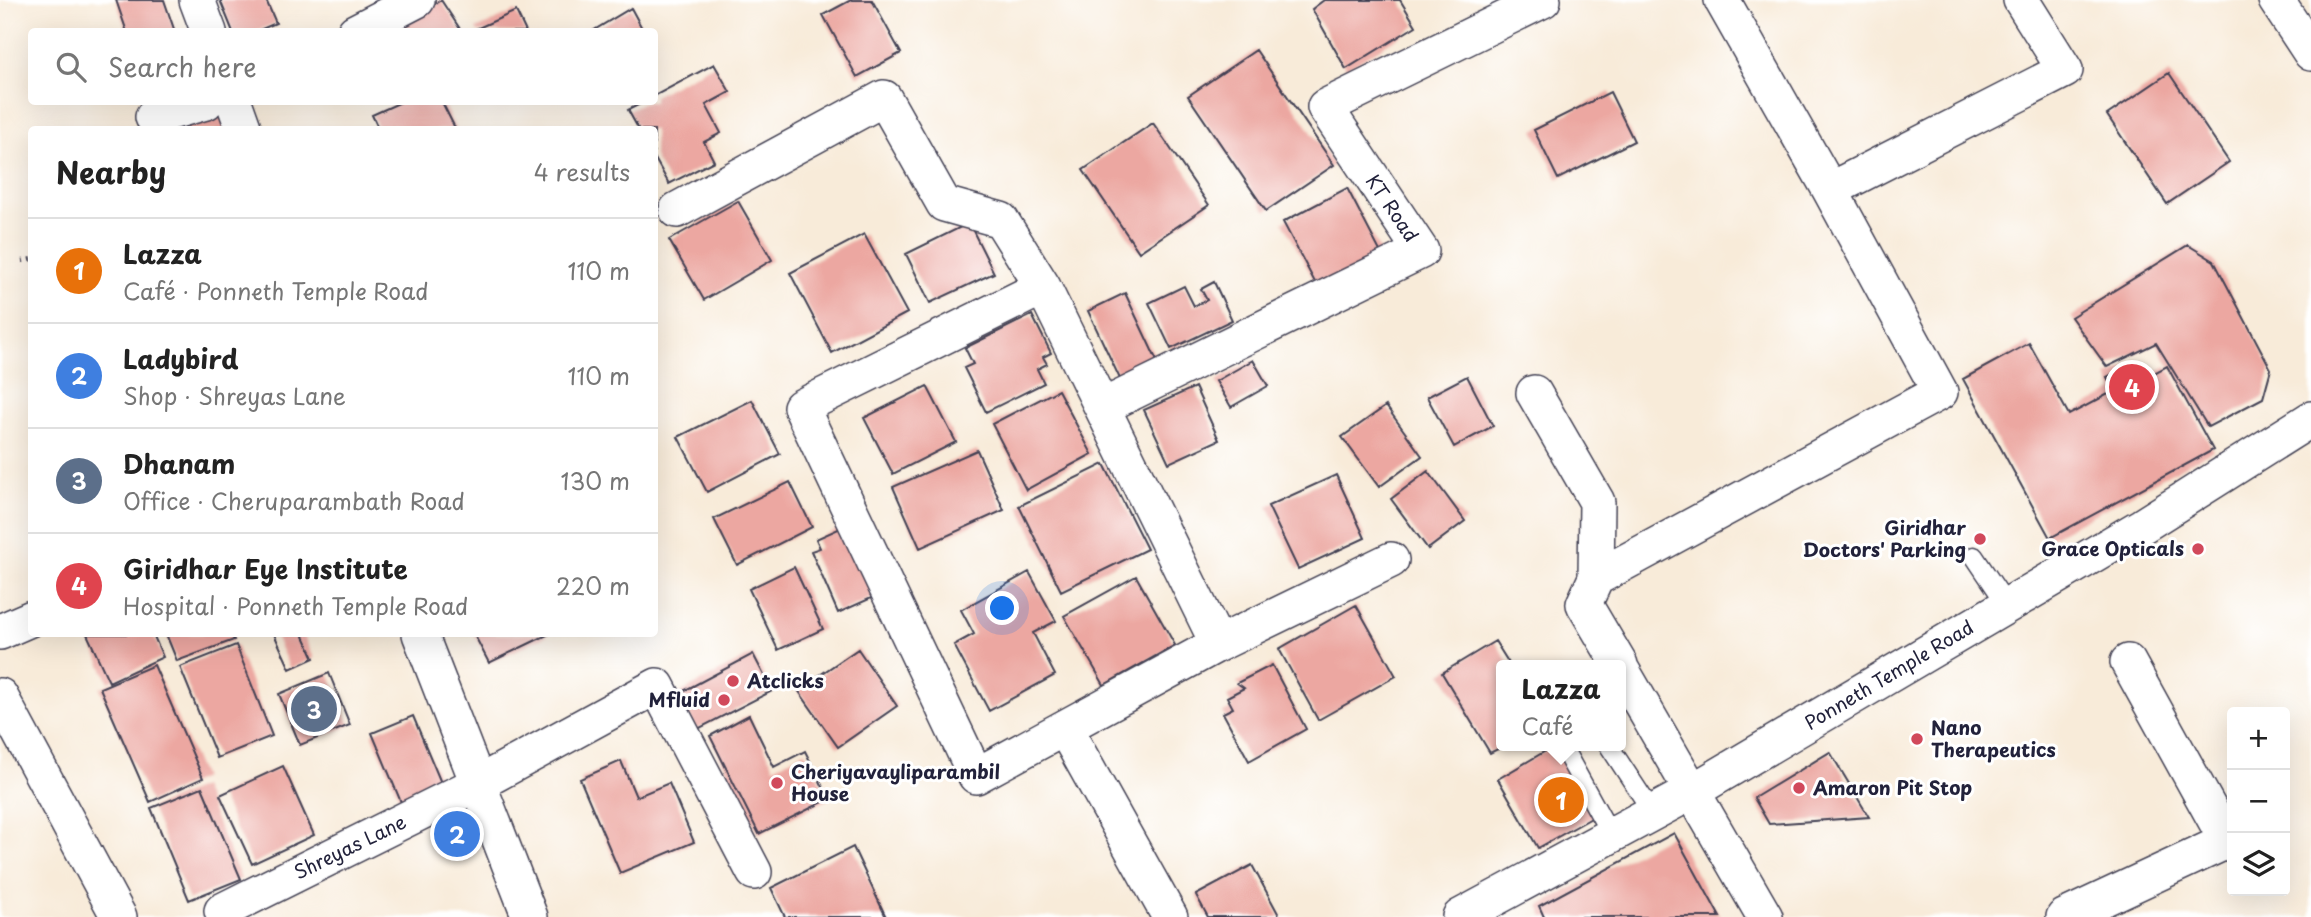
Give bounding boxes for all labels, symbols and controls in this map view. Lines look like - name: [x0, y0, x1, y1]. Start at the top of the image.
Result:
- search box: [28, 28, 658, 105]
- text: Search here: [108, 47, 257, 86]
- icon: search: [52, 48, 90, 86]
- text: Nearby: [56, 149, 166, 194]
- text: 4 results: [534, 154, 630, 189]
- street label: KT Road: [1360, 168, 1426, 247]
- text: Lazza: [123, 234, 202, 273]
- text: 1: [74, 253, 85, 288]
- text: 110 m: [568, 253, 630, 288]
- text: Café · Ponneth Temple Road: [123, 273, 429, 308]
- text: Ladybird: [123, 339, 238, 378]
- text: 2: [71, 358, 87, 393]
- text: 110 m: [568, 358, 630, 393]
- pin: 4: [2109, 361, 2155, 413]
- text: Shop · Shreyas Lane: [123, 378, 346, 413]
- text: Dhanam: [123, 444, 235, 483]
- text: 3: [71, 463, 87, 498]
- text: 130 m: [560, 463, 630, 498]
- text: Office · Cheruparambath Road: [123, 483, 465, 518]
- place label: Giridhar Doctors' Parking: [1803, 513, 1966, 563]
- marker: Giridhar Doctors' Parking: [1972, 531, 1988, 547]
- place label: Grace Opticals: [2041, 534, 2184, 562]
- marker: Grace Opticals: [2190, 541, 2206, 557]
- text: Giridhar Eye Institute: [123, 549, 408, 588]
- text: 4: [71, 568, 87, 603]
- text: 220 m: [556, 568, 630, 603]
- text: Hospital · Ponneth Temple Road: [123, 588, 469, 623]
- your location: [985, 591, 1019, 625]
- street label: Ponneth Temple Road: [1799, 612, 1978, 736]
- popup: [1496, 660, 1626, 751]
- place label: Atclicks: [746, 666, 824, 694]
- text: Lazza: [1522, 669, 1600, 708]
- marker: Atclicks: [725, 673, 741, 689]
- pin: 3: [291, 683, 337, 735]
- place label: Mfluid: [649, 685, 710, 713]
- marker: Mfluid: [716, 692, 732, 708]
- map controls: [2227, 707, 2290, 896]
- button: +: [2227, 707, 2290, 770]
- text: Café: [1522, 708, 1574, 743]
- place label: Nano Therapeutics: [1931, 713, 2056, 763]
- marker: Nano Therapeutics: [1909, 731, 1925, 747]
- place label: Cheriyavayliparambil House: [791, 757, 1000, 807]
- button: −: [2227, 770, 2290, 833]
- place label: Amaron Pit Stop: [1812, 773, 1972, 801]
- pin: 1: [1538, 774, 1584, 826]
- marker: Cheriyavayliparambil House: [769, 775, 785, 791]
- marker: Amaron Pit Stop: [1791, 780, 1807, 796]
- street label: Shreyas Lane: [289, 807, 411, 885]
- pin: 2: [434, 808, 480, 860]
- button: layers: [2227, 833, 2290, 896]

